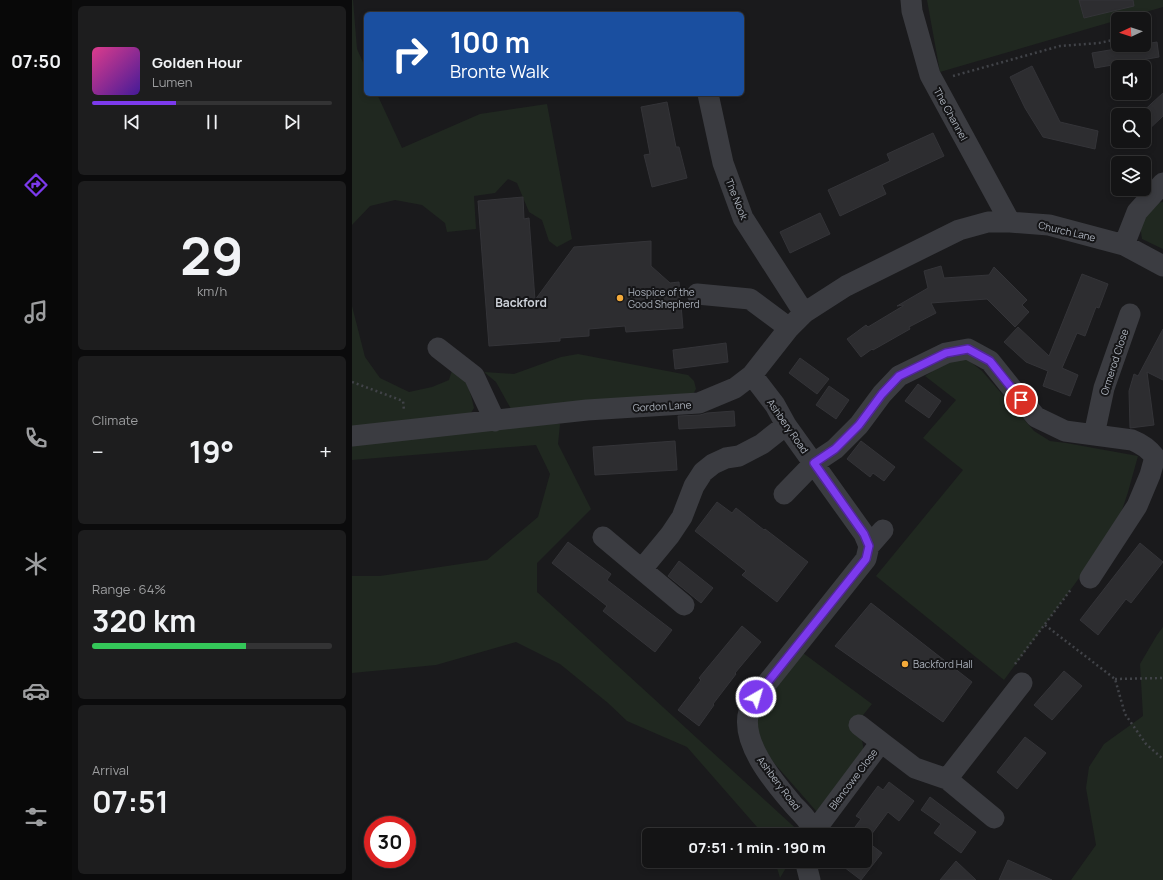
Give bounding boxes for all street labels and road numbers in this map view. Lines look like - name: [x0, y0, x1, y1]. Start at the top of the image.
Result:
- street label: The Channel: [931, 85, 971, 143]
- street label: The Nook: [722, 176, 752, 223]
- street label: Church Lane: [1037, 218, 1097, 244]
- street label: Ormerod Close: [1097, 327, 1131, 397]
- street label: Ashbery Road: [764, 396, 812, 456]
- street label: Gordon Lane: [632, 397, 692, 415]
- street label: Blencowe Close: [825, 746, 881, 812]
- street label: Ashbery Road: [754, 753, 804, 813]

